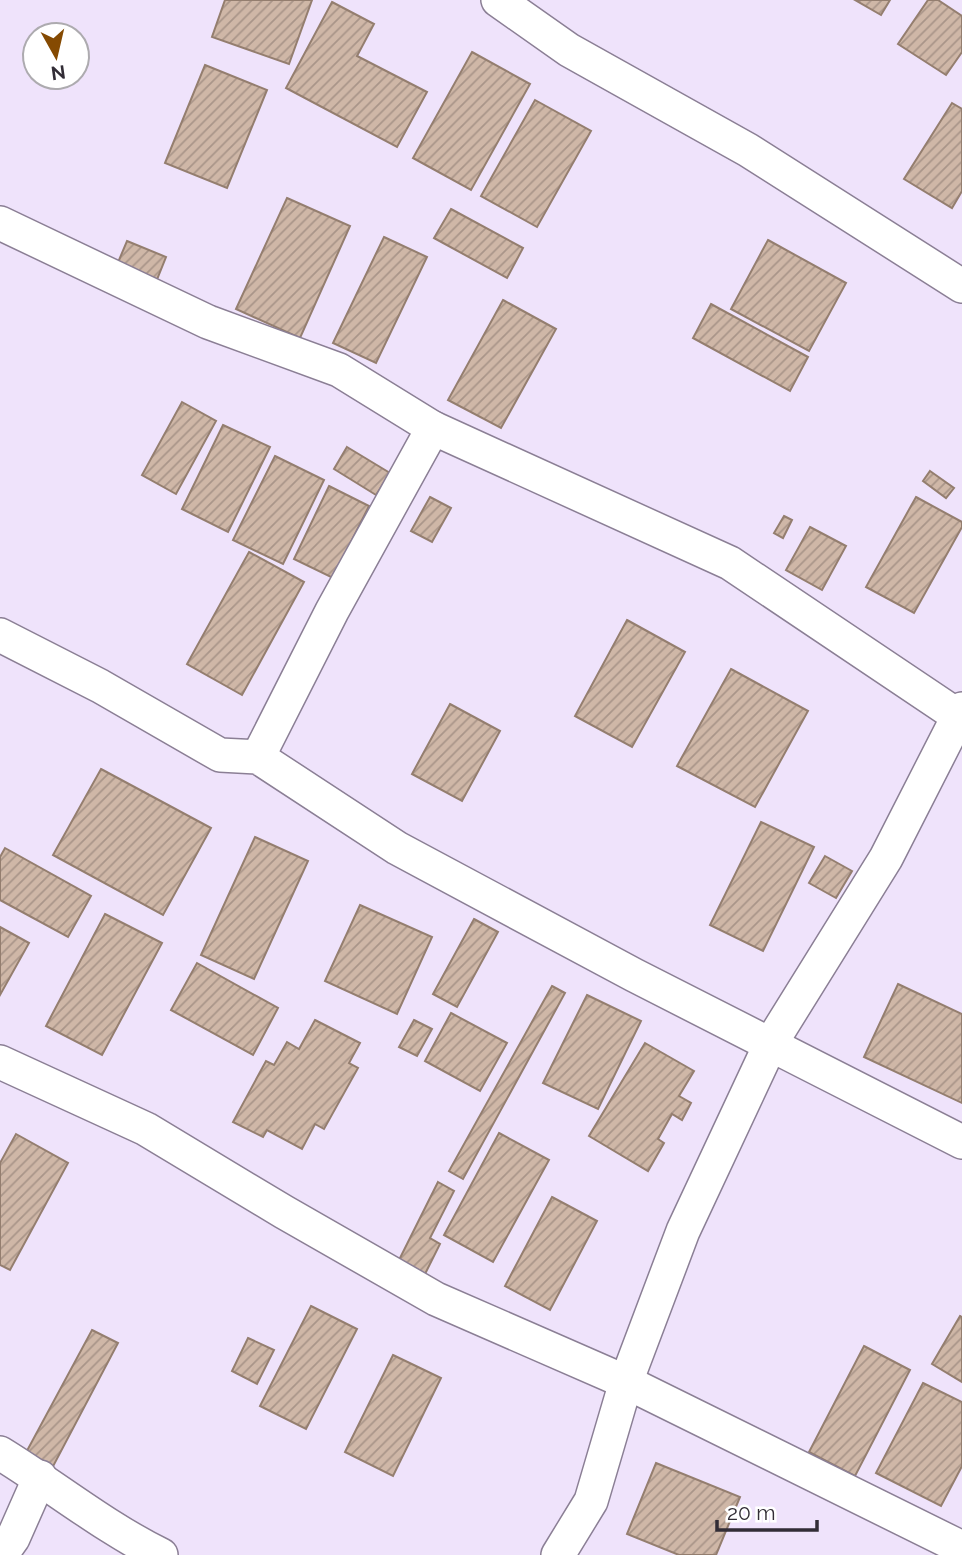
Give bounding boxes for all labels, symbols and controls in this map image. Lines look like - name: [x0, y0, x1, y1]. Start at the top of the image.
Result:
- north arrow: [21, 21, 91, 91]
- text: N: [50, 61, 67, 85]
- scale bar: [717, 1488, 817, 1532]
- text: 20 m: [727, 1500, 775, 1525]

